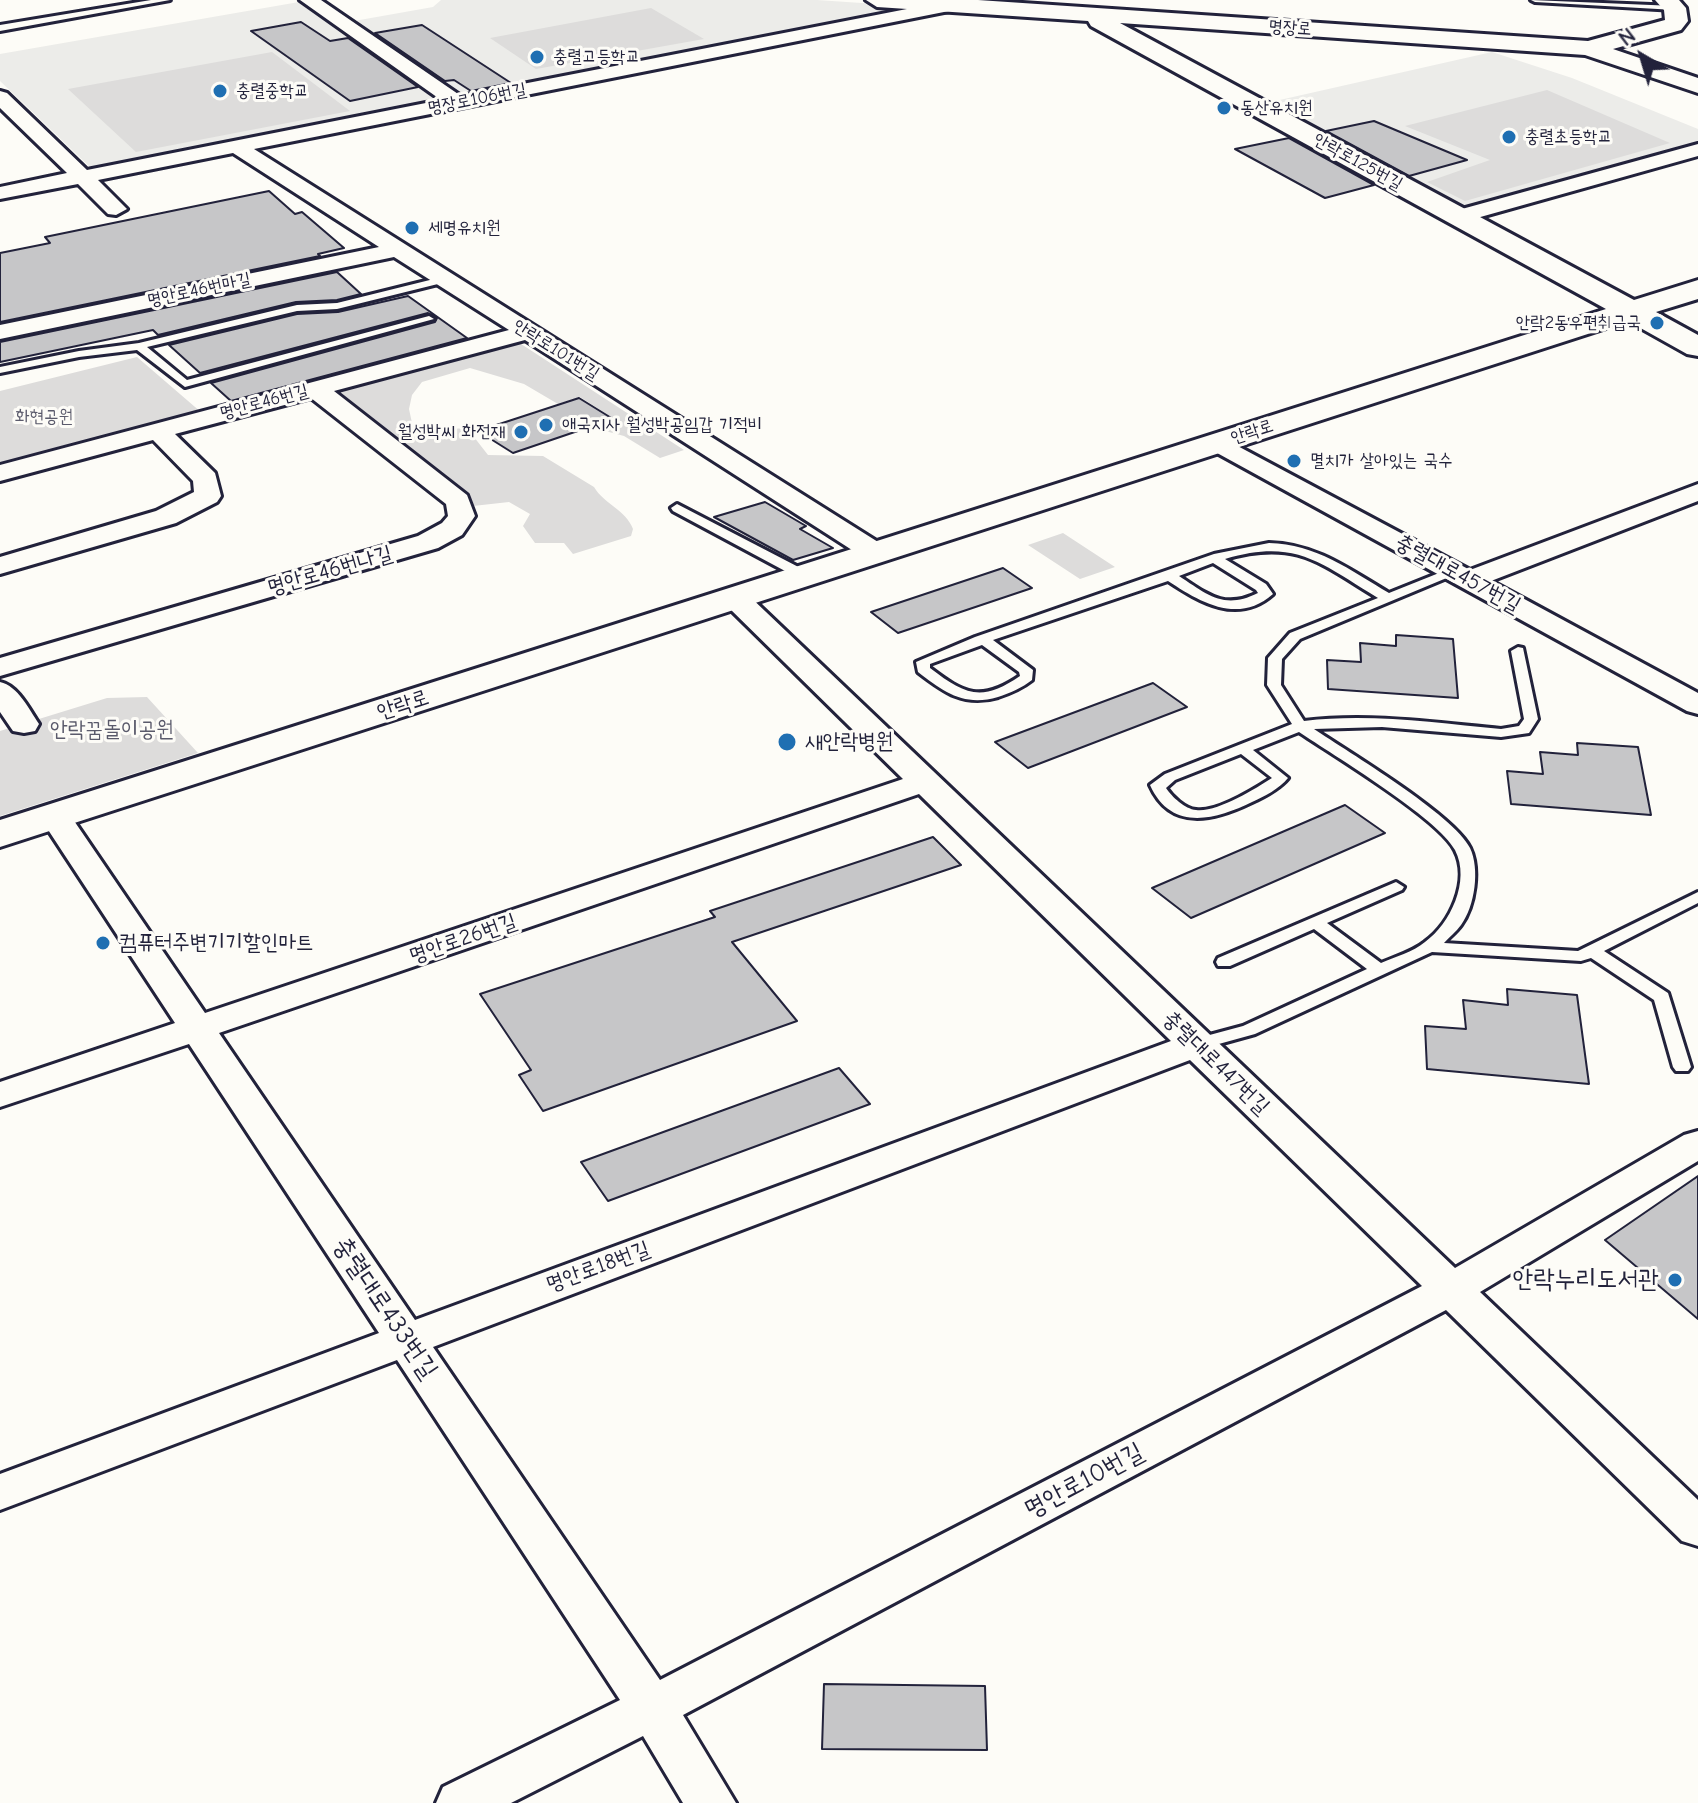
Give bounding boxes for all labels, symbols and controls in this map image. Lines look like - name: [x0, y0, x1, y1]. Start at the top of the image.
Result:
- street label: 명장로: [1268, 16, 1312, 40]
- north arrow: [1602, 16, 1682, 96]
- text: N: [1614, 22, 1641, 52]
- place label: 충렬고등학교: [553, 46, 640, 68]
- marker: 충렬고등학교: [528, 48, 546, 66]
- street label: 명장로106번길: [426, 79, 528, 119]
- place label: 충렬중학교: [236, 80, 308, 102]
- marker: 충렬중학교: [211, 82, 229, 100]
- place label: 동산유치원: [1240, 97, 1312, 119]
- marker: 동산유치원: [1215, 99, 1233, 117]
- place label: 충렬초등학교: [1525, 126, 1612, 148]
- marker: 충렬초등학교: [1500, 128, 1518, 146]
- street label: 안락로125번길: [1310, 129, 1406, 195]
- place label: 세명유치원: [428, 217, 500, 239]
- marker: 세명유치원: [403, 219, 421, 237]
- street label: 명안로46번마길: [145, 268, 253, 312]
- place label: 안락2동우편취급국: [1516, 312, 1641, 334]
- marker: 안락2동우편취급국: [1648, 314, 1666, 332]
- street label: 안락로101번길: [509, 315, 603, 385]
- street label: 명안로46번길: [217, 380, 311, 424]
- park label: 화현공원: [15, 406, 73, 428]
- place label: 애국지사 월성박공임갑 기적비: [562, 414, 762, 436]
- street label: 안락로: [1228, 415, 1276, 449]
- marker: 애국지사 월성박공임갑 기적비: [537, 416, 555, 434]
- place label: 월성박씨 화전재: [398, 421, 505, 443]
- marker: 월성박씨 화전재: [512, 423, 530, 441]
- place label: 멸치가 살아있는 국수: [1310, 450, 1452, 472]
- marker: 멸치가 살아있는 국수: [1285, 452, 1303, 470]
- street label: 충렬대로457번길: [1391, 529, 1525, 619]
- street label: 명안로46번나길: [264, 541, 396, 601]
- street label: 안락로: [374, 684, 432, 726]
- park label: 안락꿈돌이공원: [50, 717, 174, 743]
- place label: 새안락병원: [805, 729, 894, 755]
- marker: 새안락병원: [776, 731, 798, 753]
- street label: 명안로26번길: [406, 908, 520, 970]
- place label: 컴퓨터주변기기할인마트: [119, 930, 314, 956]
- marker: 컴퓨터주변기기할인마트: [94, 934, 112, 952]
- street label: 충렬대로447번길: [1157, 1006, 1275, 1120]
- street label: 충렬대로433번길: [326, 1231, 444, 1385]
- street label: 명안로18번길: [542, 1236, 654, 1298]
- place label: 안락누리도서관: [1513, 1264, 1659, 1296]
- marker: 안락누리도서관: [1666, 1271, 1684, 1289]
- street label: 명안로10번길: [1019, 1437, 1149, 1525]

